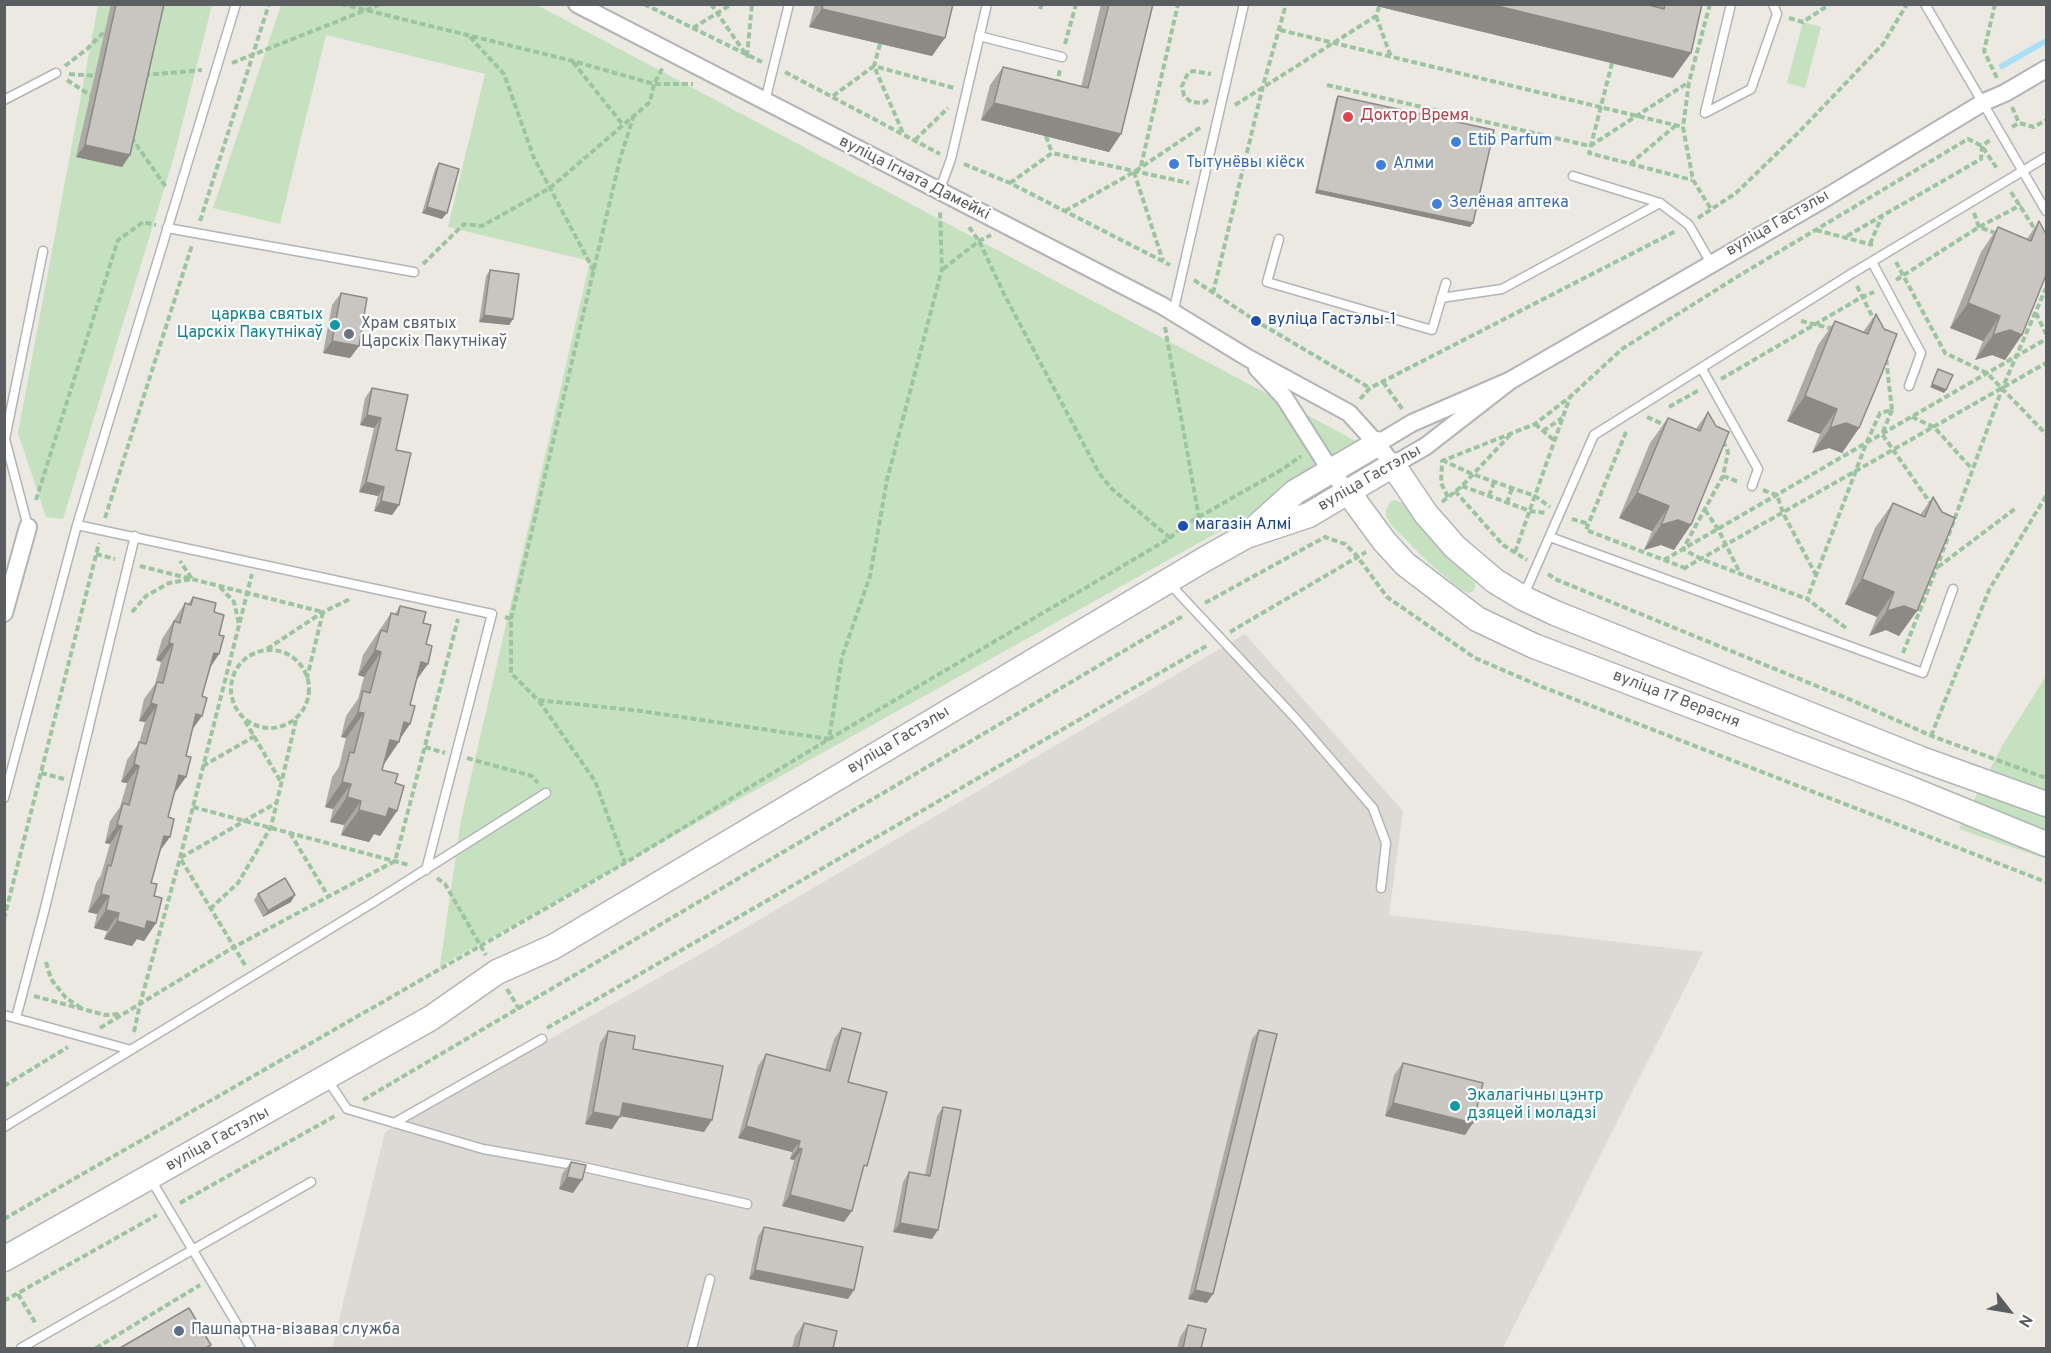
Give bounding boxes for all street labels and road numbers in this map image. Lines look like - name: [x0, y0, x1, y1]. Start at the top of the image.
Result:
- street label: вуліца Ігната Дамейкі: [835, 133, 993, 225]
- street label: вуліца Гастэлы: [1723, 187, 1833, 261]
- street label: вуліца Гастэлы: [1315, 442, 1425, 516]
- street label: вуліца 17 Верасня: [1610, 667, 1742, 733]
- street label: вуліца Гастэлы: [844, 703, 954, 779]
- street label: вуліца Гастэлы: [163, 1104, 273, 1176]

